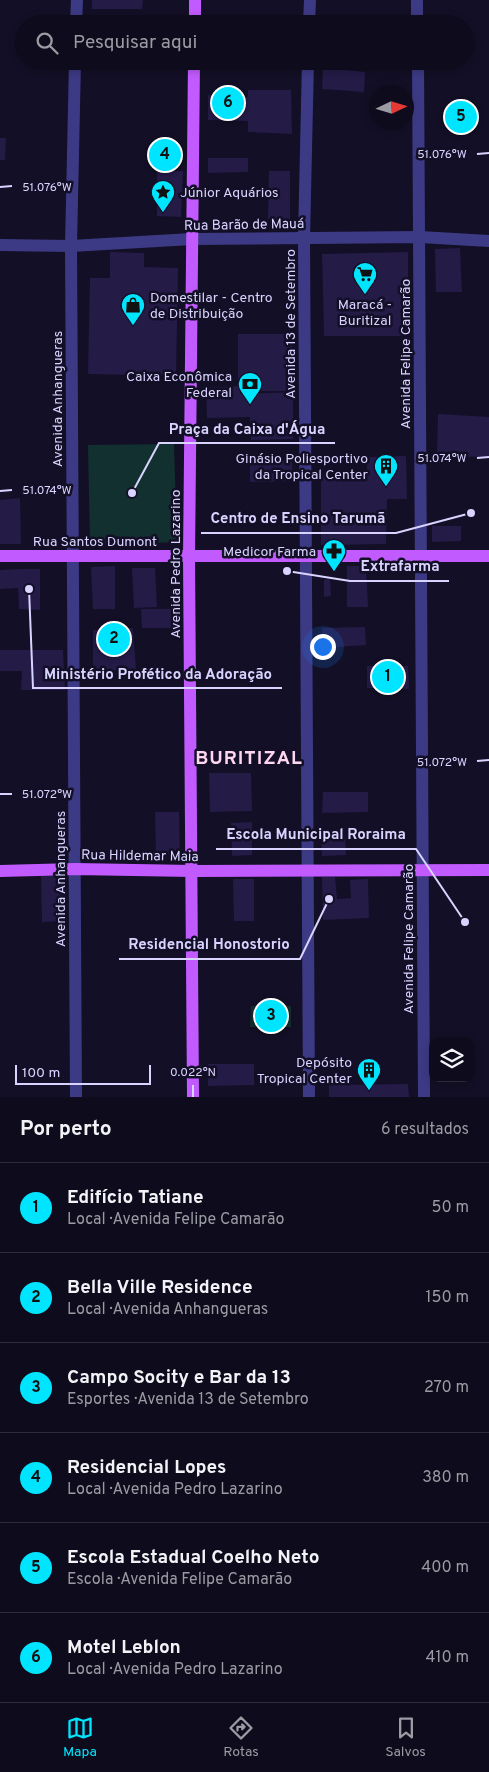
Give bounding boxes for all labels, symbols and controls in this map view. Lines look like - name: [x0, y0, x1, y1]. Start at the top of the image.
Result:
- search box: [15, 15, 474, 70]
- icon: search: [33, 29, 61, 57]
- text: Pesquisar aqui: [73, 31, 197, 55]
- pin: 6: [212, 84, 244, 122]
- north arrow: [369, 85, 414, 130]
- pin: 5: [445, 98, 477, 136]
- pin: 4: [149, 136, 181, 174]
- text: 51.076°W: [417, 147, 467, 163]
- place icon: Júnior Aquários: [150, 179, 176, 213]
- text: 51.076°W: [22, 180, 72, 196]
- place label: Júnior Aquários: [180, 185, 279, 202]
- street label: Rua Barão de Mauá: [184, 216, 304, 235]
- street label: Avenida 13 de Setembro: [283, 249, 300, 399]
- supermarket icon: Maracá - Buritizal: [352, 261, 378, 295]
- street label: Avenida Felipe Camarão: [398, 279, 415, 429]
- place label: Domestilar - Centro de Distribuição: [150, 290, 273, 323]
- shop icon: Domestilar - Centro de Distribuição: [120, 292, 146, 326]
- place label: Maracá - Buritizal: [338, 297, 392, 330]
- street label: Avenida Anhangueras: [50, 331, 67, 467]
- place label: Caixa Econômica Federal: [126, 369, 232, 402]
- bank icon: Caixa Econômica Federal: [237, 371, 263, 405]
- callout: Praça da Caixa d'Água: [159, 413, 335, 443]
- text: Praça da Caixa d'Água: [169, 420, 325, 440]
- place label: Ginásio Poliesportivo da Tropical Center: [235, 451, 369, 484]
- text: 51.074°W: [417, 451, 467, 467]
- building icon: Ginásio Poliesportivo da Tropical Center: [373, 453, 399, 487]
- text: 51.074°W: [22, 483, 72, 499]
- street label: Avenida Pedro Lazarino: [168, 489, 185, 638]
- callout: Centro de Ensino Tarumã: [201, 503, 396, 533]
- text: Centro de Ensino Tarumã: [211, 510, 385, 529]
- street label: Rua Santos Dumont: [33, 534, 157, 551]
- pharmacy icon: Medicor Farma: [321, 538, 347, 572]
- place label: Medicor Farma: [223, 544, 316, 561]
- callout: Extrafarma: [350, 551, 449, 581]
- text: Extrafarma: [360, 558, 440, 577]
- pin: 2: [98, 620, 130, 658]
- your location: [310, 634, 336, 660]
- callout: Ministério Profético da Adoração: [33, 658, 282, 688]
- pin: 1: [372, 658, 404, 696]
- text: Ministério Profético da Adoração: [44, 666, 272, 685]
- district label: BURITIZAL: [195, 747, 303, 771]
- text: 51.072°W: [417, 755, 467, 771]
- text: 51.072°W: [22, 787, 72, 803]
- street label: Avenida Anhangueras: [53, 811, 70, 947]
- callout: Escola Municipal Roraima: [216, 819, 416, 849]
- text: Escola Municipal Roraima: [226, 826, 406, 845]
- street label: Rua Hildemar Maia: [81, 847, 199, 866]
- street label: Avenida Felipe Camarão: [401, 864, 418, 1014]
- callout: Residencial Honostorio: [119, 929, 300, 959]
- text: Residencial Honostorio: [128, 936, 290, 955]
- pin: 3: [255, 997, 287, 1035]
- map controls: [429, 1037, 474, 1082]
- button: layers: [429, 1037, 474, 1082]
- place label: Depósito Tropical Center: [257, 1055, 353, 1088]
- building icon: Depósito Tropical Center: [356, 1057, 382, 1091]
- scale bar: [15, 1062, 151, 1085]
- text: 100 m: [22, 1065, 60, 1082]
- text: 0.022°N: [170, 1065, 216, 1081]
- text: Por perto: [20, 1116, 112, 1143]
- text: 6 resultados: [381, 1120, 469, 1140]
- text: Edifício Tatiane: [67, 1186, 204, 1210]
- text: 1: [33, 1198, 39, 1218]
- text: 50 m: [432, 1198, 469, 1218]
- text: Local · Avenida Felipe Camarão: [67, 1210, 284, 1230]
- text: Bella Ville Residence: [67, 1276, 253, 1300]
- text: 2: [31, 1288, 41, 1308]
- text: 150 m: [426, 1288, 469, 1308]
- text: Local · Avenida Anhangueras: [67, 1300, 268, 1320]
- text: Campo Socity e Bar da 13: [67, 1366, 291, 1390]
- text: 3: [31, 1378, 41, 1398]
- text: 270 m: [424, 1378, 469, 1398]
- text: Esportes · Avenida 13 de Setembro: [67, 1390, 309, 1410]
- text: Residencial Lopes: [67, 1456, 226, 1480]
- text: 4: [31, 1468, 41, 1488]
- text: 380 m: [422, 1468, 469, 1488]
- text: Local · Avenida Pedro Lazarino: [67, 1480, 283, 1500]
- text: Escola Estadual Coelho Neto: [67, 1546, 319, 1570]
- text: 5: [31, 1558, 41, 1578]
- text: 400 m: [421, 1558, 469, 1578]
- text: Escola · Avenida Felipe Camarão: [67, 1570, 292, 1590]
- text: Motel Leblon: [67, 1636, 181, 1660]
- text: 6: [31, 1648, 41, 1668]
- text: 410 m: [426, 1648, 469, 1668]
- text: Local · Avenida Pedro Lazarino: [67, 1660, 283, 1680]
- tab: Mapa: [63, 1714, 97, 1761]
- tab: Rotas: [223, 1714, 259, 1761]
- tab: Salvos: [385, 1714, 426, 1761]

